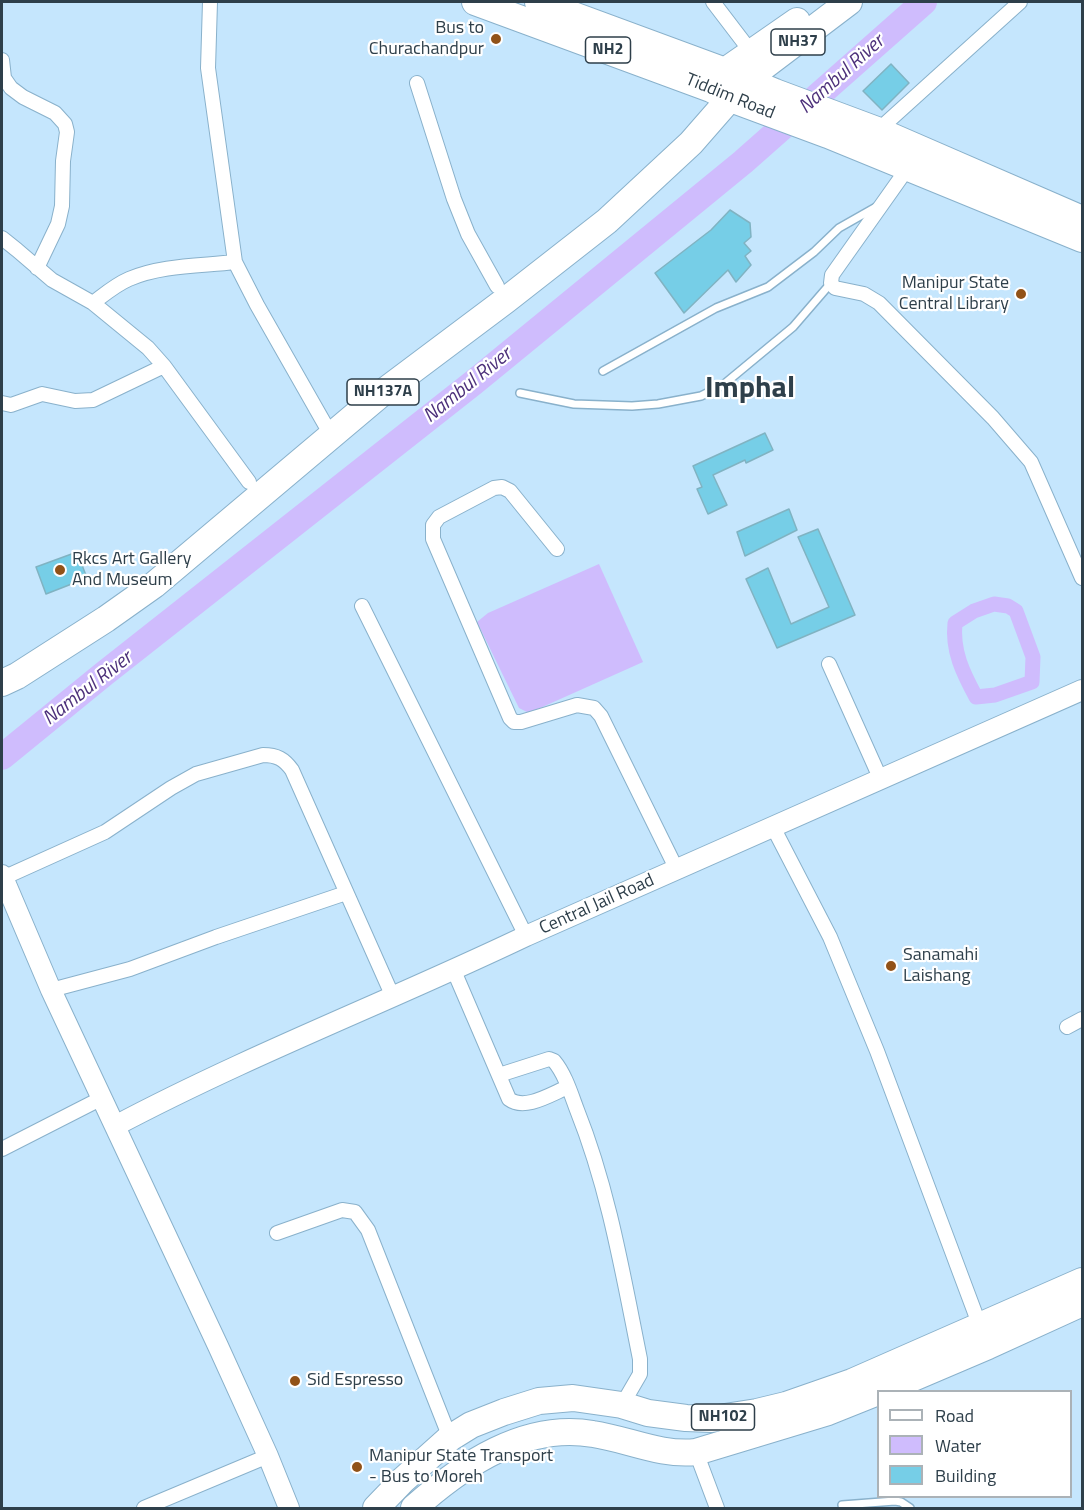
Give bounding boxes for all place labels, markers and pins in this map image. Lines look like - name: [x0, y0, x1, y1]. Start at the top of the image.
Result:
- place label: Bus to Churachandpur: [369, 18, 484, 60]
- marker: Bus to Churachandpur: [489, 32, 503, 46]
- place label: Manipur State Central Library: [899, 273, 1009, 316]
- marker: Manipur State Central Library: [1014, 287, 1028, 301]
- place label: Rkcs Art Gallery And Museum: [72, 549, 191, 592]
- marker: Rkcs Art Gallery And Museum: [53, 563, 67, 577]
- place label: Sanamahi Laishang: [903, 945, 978, 988]
- marker: Sanamahi Laishang: [884, 959, 898, 973]
- place label: Sid Espresso: [307, 1370, 403, 1392]
- marker: Sid Espresso: [288, 1374, 302, 1388]
- place label: Manipur State Transport - Bus to Moreh: [369, 1446, 553, 1488]
- marker: Manipur State Transport - Bus to Moreh: [350, 1460, 364, 1474]

